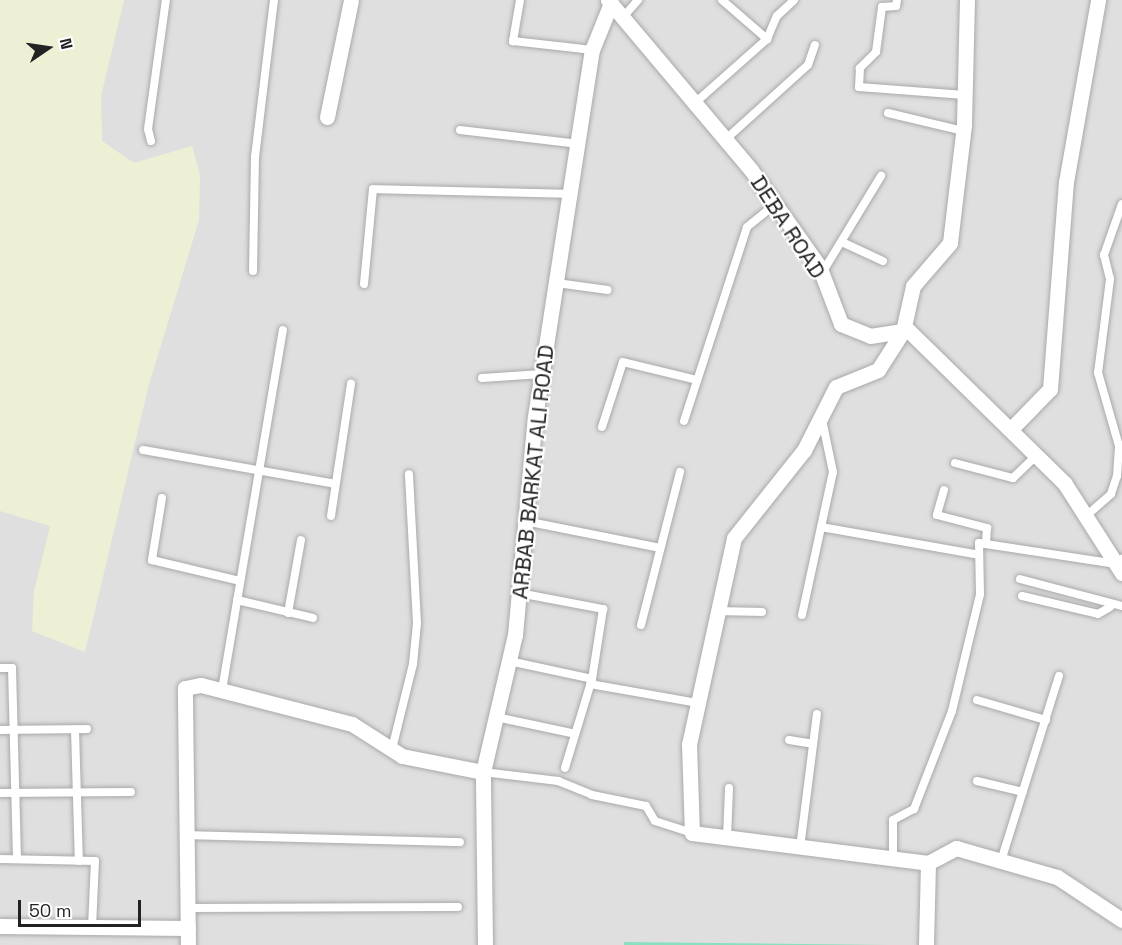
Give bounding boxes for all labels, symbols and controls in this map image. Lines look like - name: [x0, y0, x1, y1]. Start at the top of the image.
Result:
- north arrow: [18, 18, 78, 78]
- text: N: [55, 36, 77, 51]
- street label: DEBA ROAD: [745, 170, 831, 284]
- street label: ARBAB BARKAT ALI ROAD: [506, 343, 560, 601]
- scale bar: [21, 888, 144, 926]
- text: 50 m: [29, 899, 71, 922]

